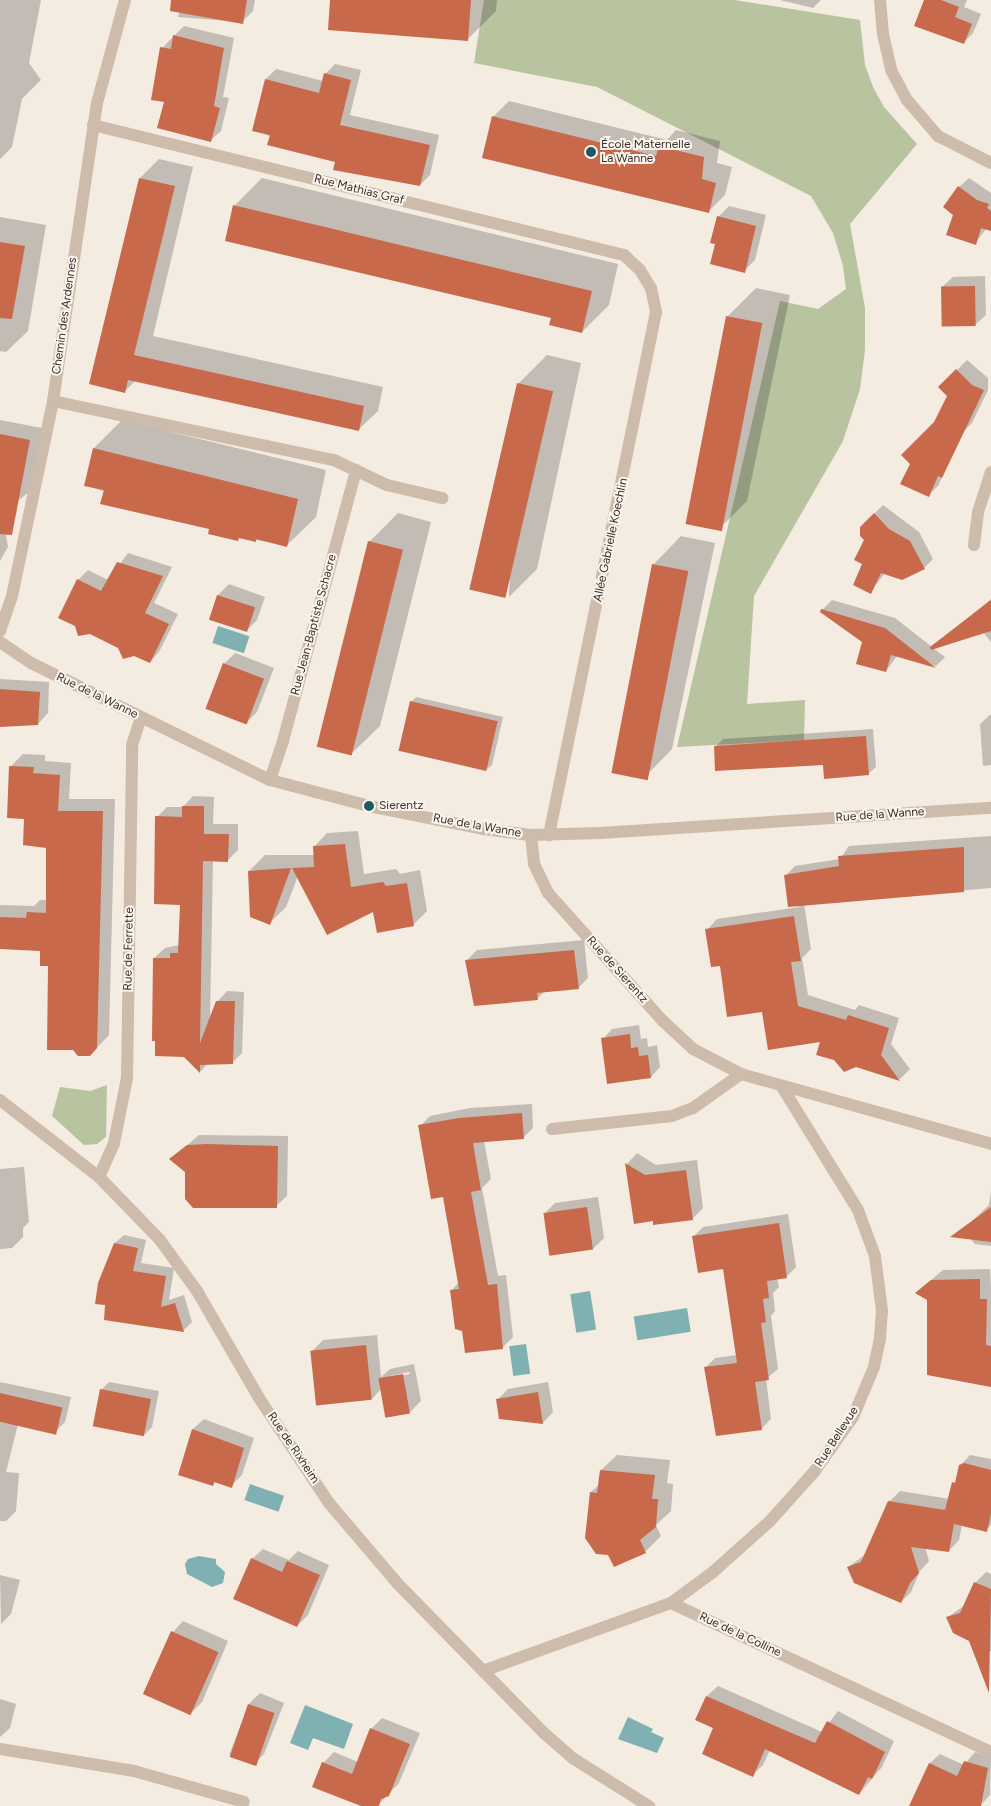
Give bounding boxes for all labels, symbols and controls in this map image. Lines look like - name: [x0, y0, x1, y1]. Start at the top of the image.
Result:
- place label: École Maternelle La Wanne: [601, 138, 690, 166]
- marker: École Maternelle La Wanne: [585, 146, 597, 158]
- street label: Rue Mathias Graf: [312, 172, 406, 208]
- street label: Chemin des Ardennes: [50, 257, 80, 375]
- street label: Allée Gabrielle Koechlin: [591, 477, 631, 603]
- street label: Rue Jean-Baptiste Schacre: [288, 553, 340, 697]
- street label: Rue de la Wanne: [54, 670, 140, 722]
- place label: Sierentz: [379, 799, 423, 813]
- marker: Sierentz: [363, 800, 375, 812]
- street label: Rue de la Wanne: [835, 805, 925, 825]
- street label: Rue de la Wanne: [432, 811, 522, 841]
- street label: Rue de Ferrette: [121, 907, 137, 991]
- street label: Rue de Sierentz: [583, 934, 651, 1006]
- street label: Rue Bellevue: [812, 1404, 862, 1470]
- street label: Rue de Rixheim: [264, 1410, 322, 1486]
- street label: Rue de la Colline: [697, 1610, 783, 1660]

